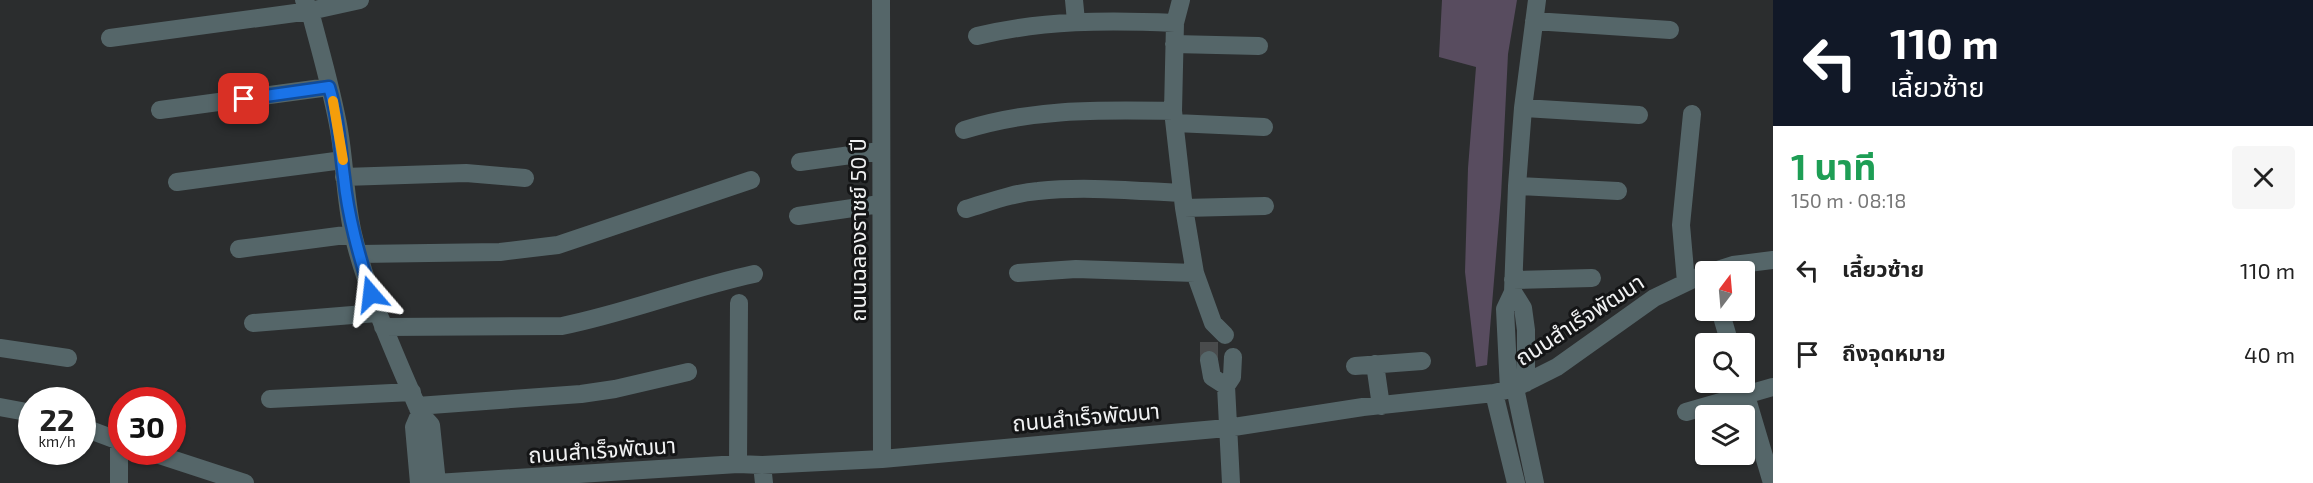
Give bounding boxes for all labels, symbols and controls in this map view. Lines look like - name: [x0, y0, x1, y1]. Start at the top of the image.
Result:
- text: 110 m: [1890, 17, 1999, 67]
- icon: left: [1791, 24, 1869, 102]
- text: เลี้ยวซ้าย: [1890, 70, 1984, 102]
- pin: [218, 73, 269, 124]
- icon: arrive: [227, 82, 260, 115]
- street label: ถนนฉลองราชย์ 50 ปี: [844, 138, 870, 322]
- text: 1 นาที: [1791, 144, 1876, 187]
- button: close: [2232, 146, 2295, 209]
- text: 150 m · 08:18: [1791, 188, 1906, 212]
- icon: left: [1791, 254, 1824, 287]
- text: เลี้ยวซ้าย: [1842, 255, 1924, 281]
- text: 110 m: [2240, 257, 2295, 283]
- north arrow: [1695, 261, 1755, 321]
- map controls: [1695, 261, 1755, 465]
- position arrow: [339, 262, 403, 326]
- street label: ถนนสำเร็จพัฒนา: [1510, 268, 1648, 370]
- button: search: [1695, 333, 1755, 393]
- icon: arrive: [1791, 338, 1824, 371]
- text: ถึงจุดหมาย: [1842, 339, 1946, 365]
- text: 40 m: [2244, 341, 2295, 367]
- speed limit sign: 30: [108, 387, 186, 465]
- street label: ถนนสำเร็จพัฒนา: [1011, 397, 1161, 435]
- text: 22: [40, 401, 74, 437]
- button: layers: [1695, 405, 1755, 465]
- street label: ถนนสำเร็จพัฒนา: [527, 431, 677, 467]
- text: km/h: [38, 432, 76, 450]

